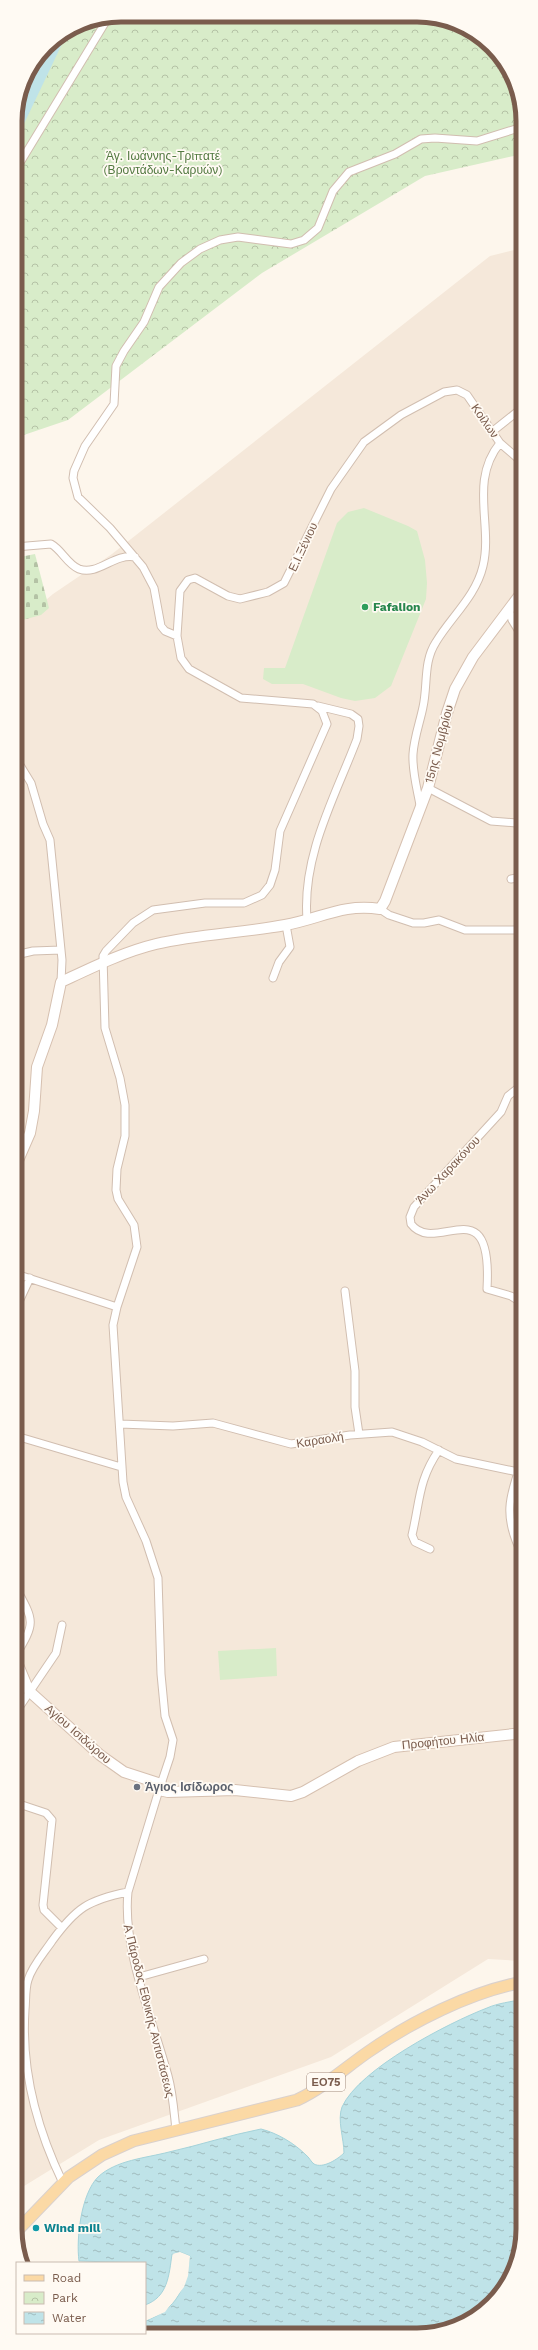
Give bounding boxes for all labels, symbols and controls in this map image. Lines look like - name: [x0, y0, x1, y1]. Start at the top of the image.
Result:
- park label: Άγ. Ιωάννης-Τριπατέ (Βροντάδων-Καρυών): [103, 149, 223, 177]
- street label: Κοίλων: [468, 401, 502, 441]
- street label: Ε.Ι.Ξένιου: [286, 520, 320, 574]
- place label: Fafalion: [373, 600, 421, 614]
- marker: Fafalion: [360, 602, 370, 612]
- street label: 15ης Νομβρίου: [422, 703, 456, 785]
- street label: Άνω Χαρακόνου: [413, 1133, 483, 1207]
- street label: Καραολή: [295, 1429, 345, 1451]
- street label: Αγίου Ισιδώρου: [42, 1701, 114, 1767]
- street label: Προφήτου Ηλία: [401, 1730, 485, 1752]
- place label: Άγιος Ισίδωρος: [145, 1780, 234, 1794]
- marker: Άγιος Ισίδωρος: [132, 1782, 142, 1792]
- street label: Α Πάροδος Εθνικής Αντιστάσεως: [121, 1923, 177, 2099]
- road number: ΕΟ75: [307, 2073, 345, 2091]
- place label: Wind mill: [44, 2221, 101, 2235]
- marker: Wind mill: [31, 2223, 41, 2233]
- legend: [16, 2262, 146, 2334]
- text: Road: [52, 2271, 81, 2285]
- text: Park: [52, 2291, 78, 2305]
- text: Water: [52, 2311, 87, 2325]

